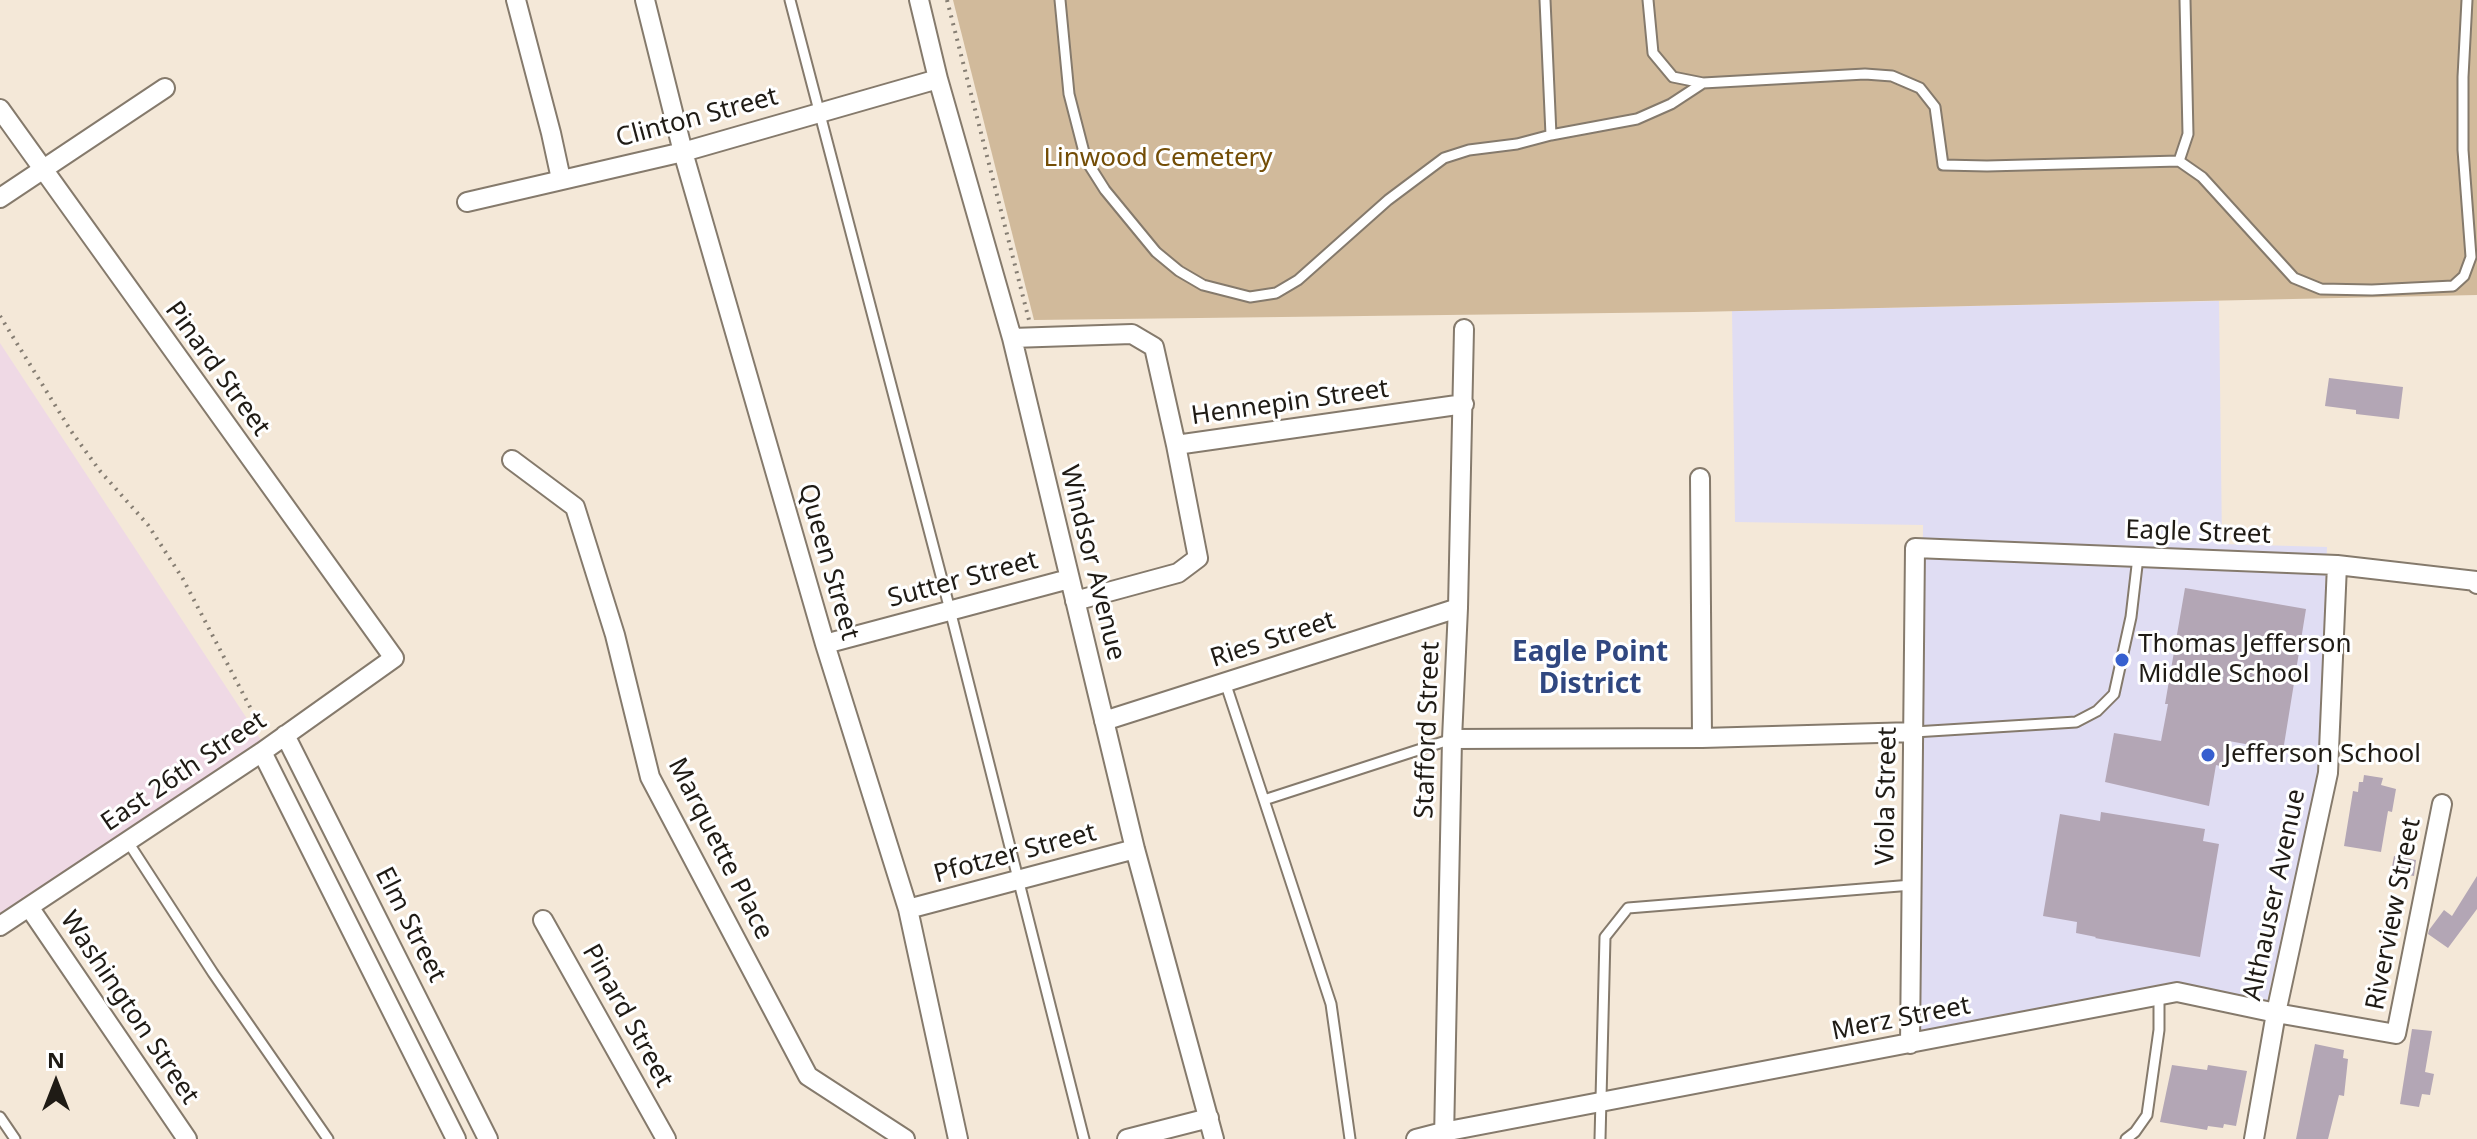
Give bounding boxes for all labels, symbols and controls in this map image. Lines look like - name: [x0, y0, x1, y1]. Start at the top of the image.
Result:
- street label: Clinton Street: [613, 81, 781, 155]
- park label: Linwood Cemetery: [1043, 143, 1273, 175]
- street label: Pinard Street: [158, 296, 276, 442]
- street label: Hennepin Street: [1189, 374, 1391, 432]
- street label: Windsor Avenue: [1053, 462, 1131, 664]
- street label: Queen Street: [791, 480, 865, 644]
- street label: Eagle Street: [2125, 515, 2271, 551]
- street label: Sutter Street: [885, 545, 1041, 615]
- street label: Ries Street: [1207, 605, 1339, 675]
- place label: Thomas Jefferson Middle School: [2138, 629, 2352, 690]
- district label: Eagle Point District: [1512, 636, 1668, 702]
- street label: Stafford Street: [1409, 641, 1447, 819]
- marker: Thomas Jefferson Middle School: [2113, 651, 2131, 669]
- street label: East 26th Street: [96, 705, 272, 839]
- street label: Viola Street: [1870, 726, 1904, 866]
- place label: Jefferson School: [2224, 739, 2421, 771]
- marker: Jefferson School: [2199, 746, 2217, 764]
- street label: Marquette Place: [661, 753, 779, 945]
- street label: Althauser Avenue: [2237, 786, 2313, 1004]
- street label: Riverview Street: [2360, 815, 2428, 1013]
- street label: Pfotzer Street: [930, 817, 1100, 891]
- street label: Elm Street: [368, 862, 452, 988]
- street label: Washington Street: [53, 906, 205, 1110]
- street label: Pinard Street: [575, 939, 679, 1093]
- street label: Merz Street: [1829, 990, 1973, 1048]
- north arrow: [16, 1043, 96, 1123]
- text: N: [47, 1044, 65, 1074]

